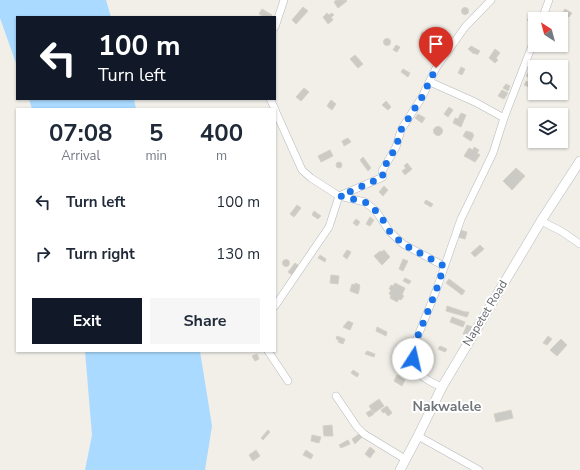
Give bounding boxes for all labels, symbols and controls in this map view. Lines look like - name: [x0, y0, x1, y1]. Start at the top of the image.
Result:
- north arrow: [528, 12, 568, 52]
- map controls: [528, 12, 568, 148]
- text: 100 m: [98, 27, 181, 65]
- pin: [419, 27, 453, 68]
- icon: left: [32, 32, 84, 84]
- icon: arrive: [425, 33, 447, 55]
- button: search: [528, 60, 568, 100]
- text: Turn left: [98, 63, 166, 87]
- button: layers: [528, 108, 568, 148]
- text: 07:08: [49, 117, 112, 149]
- text: 5: [149, 117, 163, 149]
- text: 400: [200, 117, 243, 149]
- text: Arrival: [61, 147, 100, 165]
- text: min: [145, 147, 167, 165]
- text: m: [216, 147, 227, 165]
- icon: left: [32, 191, 54, 213]
- text: Turn left: [66, 192, 125, 212]
- text: 100 m: [216, 192, 260, 212]
- icon: right: [32, 243, 54, 265]
- text: Turn right: [66, 244, 135, 264]
- text: 130 m: [216, 244, 260, 264]
- street label: Napetet Road: [459, 277, 511, 349]
- button: Exit: [32, 298, 142, 344]
- button: Share: [150, 298, 260, 344]
- position arrow: [392, 338, 434, 380]
- district label: Nakwalele: [413, 397, 482, 416]

